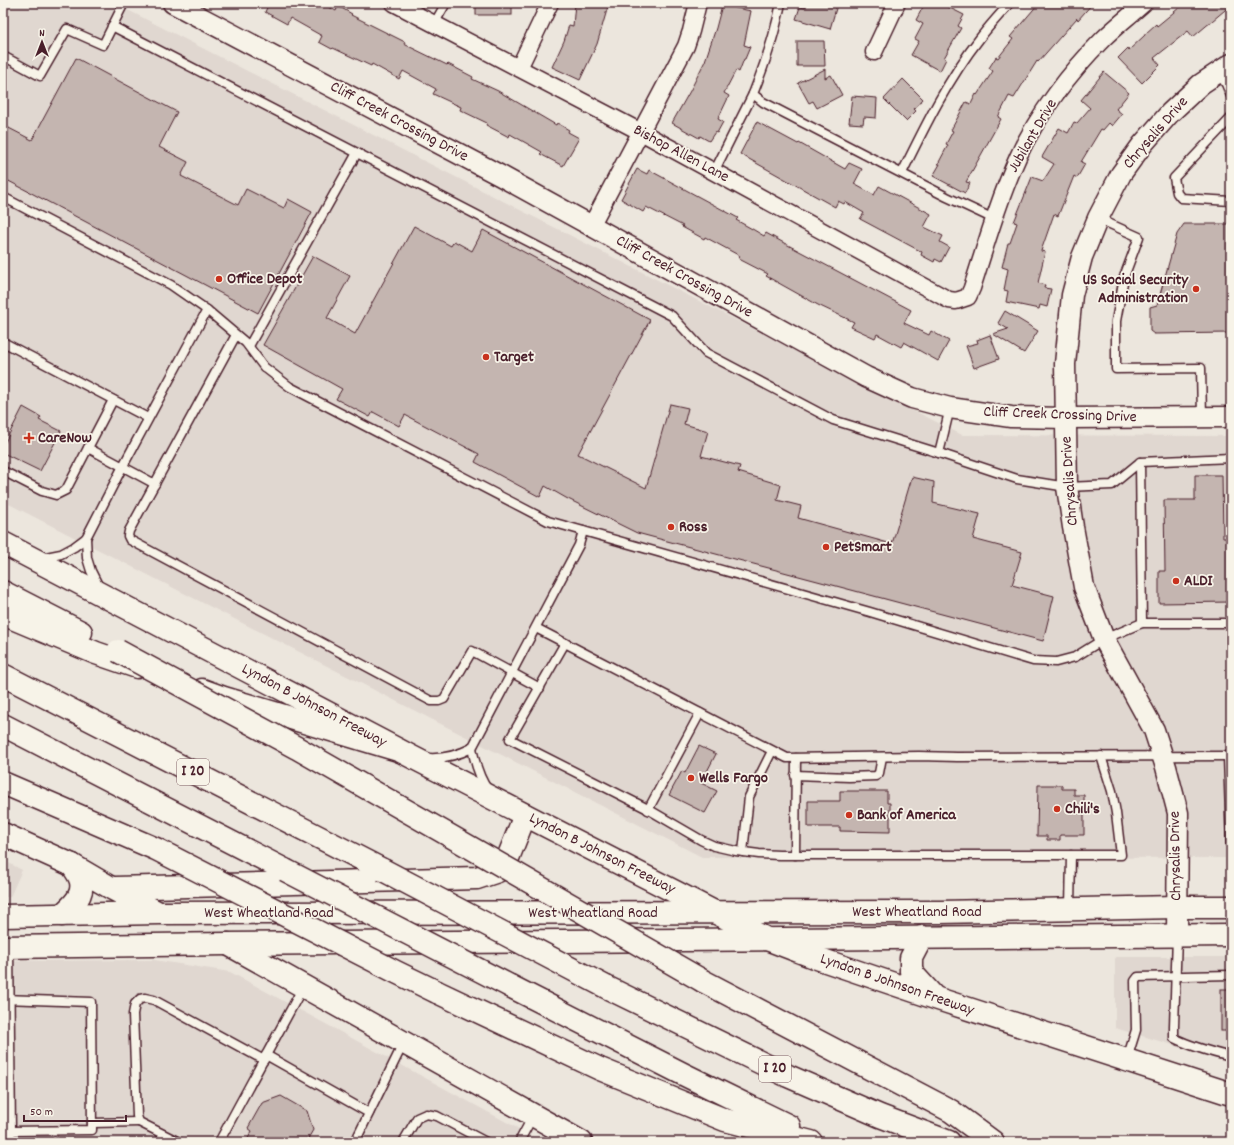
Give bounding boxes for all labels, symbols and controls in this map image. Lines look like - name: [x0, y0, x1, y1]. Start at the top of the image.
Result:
- north arrow: [22, 22, 62, 62]
- text: N: [39, 26, 45, 42]
- street label: Cliff Creek Crossing Drive: [326, 76, 472, 168]
- street label: Chrysalis Drive: [1118, 92, 1194, 174]
- street label: Jubilant Drive: [1003, 95, 1063, 177]
- street label: Bishop Allen Lane: [629, 119, 733, 189]
- street label: Cliff Creek Crossing Drive: [611, 230, 757, 324]
- place label: Office Depot: [227, 268, 302, 291]
- place label: US Social Security Administration: [1082, 269, 1190, 310]
- marker: Office Depot: [214, 274, 224, 284]
- marker: US Social Security Administration: [1191, 284, 1201, 294]
- place label: Target: [494, 346, 534, 369]
- marker: Target: [481, 352, 491, 362]
- street label: Cliff Creek Crossing Drive: [983, 401, 1137, 429]
- place label: CareNow: [38, 427, 92, 450]
- marker: CareNow: [23, 432, 35, 444]
- street label: Chrysalis Drive: [1055, 435, 1085, 527]
- place label: Ross: [679, 516, 708, 539]
- marker: Ross: [666, 522, 676, 532]
- place label: PetSmart: [834, 536, 892, 559]
- marker: PetSmart: [821, 542, 831, 552]
- place label: ALDI: [1184, 570, 1214, 593]
- marker: ALDI: [1171, 576, 1181, 586]
- street label: Lyndon B Johnson Freeway: [237, 658, 391, 754]
- road number: I 20: [177, 759, 209, 785]
- place label: Wells Fargo: [699, 767, 768, 790]
- marker: Wells Fargo: [686, 773, 696, 783]
- place label: Chili's: [1065, 798, 1100, 821]
- place label: Bank of America: [857, 804, 957, 827]
- marker: Chili's: [1052, 804, 1062, 814]
- street label: Lyndon B Johnson Freeway: [525, 807, 680, 901]
- marker: Bank of America: [844, 810, 854, 820]
- street label: Chrysalis Drive: [1164, 811, 1188, 901]
- street label: West Wheatland Road: [852, 901, 982, 924]
- street label: West Wheatland Road: [204, 902, 334, 925]
- street label: West Wheatland Road: [528, 902, 658, 925]
- street label: Lyndon B Johnson Freeway: [817, 948, 978, 1022]
- road number: I 20: [759, 1056, 791, 1082]
- scale bar: [24, 1097, 126, 1123]
- text: 50 m: [30, 1104, 53, 1121]

